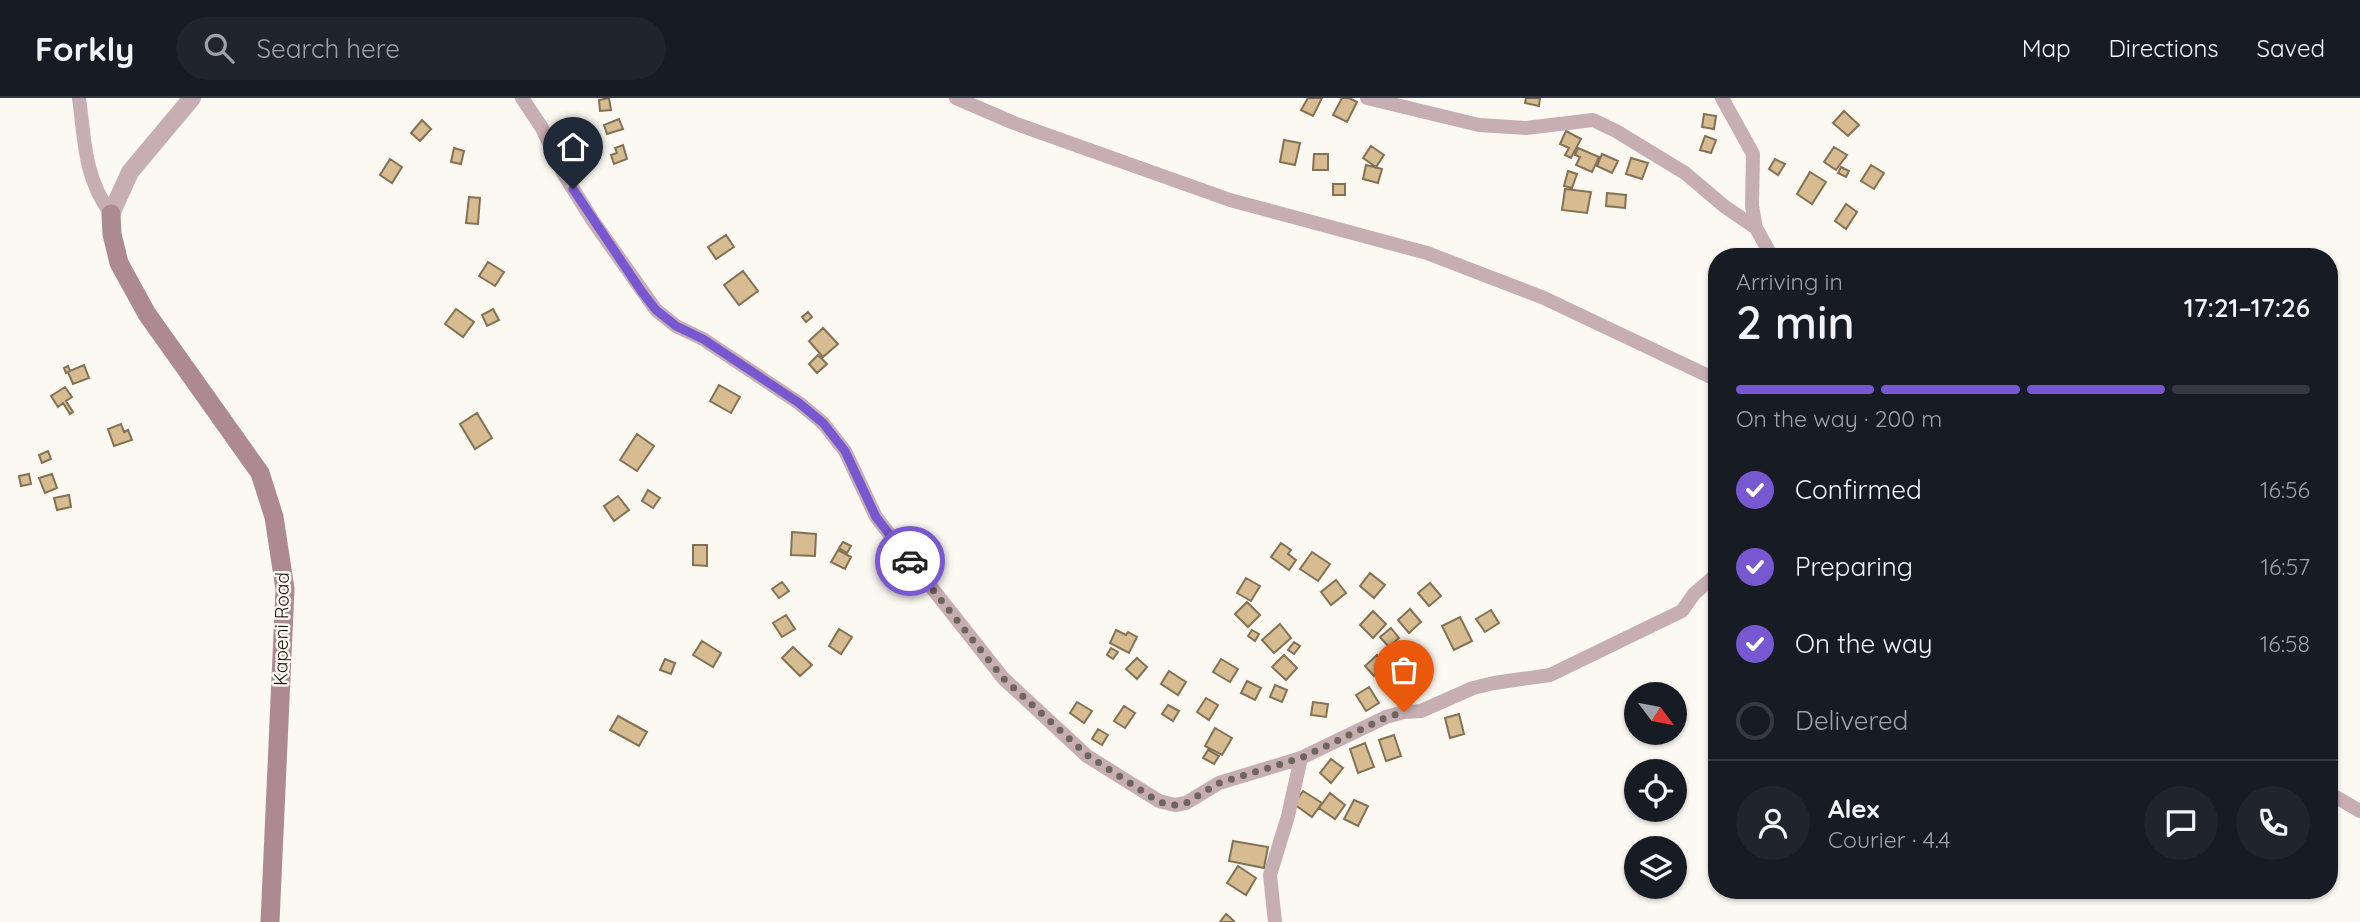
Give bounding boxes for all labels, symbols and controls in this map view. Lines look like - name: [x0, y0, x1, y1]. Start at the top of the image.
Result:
- search box: [176, 17, 666, 80]
- text: Forkly: [35, 28, 134, 69]
- icon: search: [200, 29, 238, 67]
- text: Search here: [256, 32, 400, 65]
- text: Map: [2022, 33, 2071, 63]
- text: Directions: [2109, 33, 2219, 63]
- text: Saved: [2257, 33, 2325, 63]
- pin: [543, 117, 603, 189]
- icon: home: [554, 128, 592, 166]
- text: Arriving in: [1736, 267, 1843, 296]
- text: 17:21–17:26: [2184, 291, 2310, 324]
- text: 2 min: [1736, 293, 1855, 351]
- text: On the way · 200 m: [1736, 404, 1942, 433]
- icon: check: [1736, 471, 1774, 509]
- text: Confirmed: [1795, 473, 1922, 506]
- text: 16:56: [2260, 475, 2310, 504]
- courier: [875, 526, 945, 596]
- icon: car: [891, 542, 929, 580]
- icon: check: [1736, 548, 1774, 586]
- text: Preparing: [1795, 550, 1913, 583]
- text: 16:57: [2260, 552, 2310, 581]
- street label: Kapeni Road: [268, 572, 294, 686]
- icon: check: [1736, 625, 1774, 663]
- text: On the way: [1795, 627, 1933, 660]
- text: 16:58: [2260, 629, 2310, 658]
- pin: [1374, 640, 1434, 712]
- icon: bag: [1385, 651, 1423, 689]
- north arrow: [1624, 682, 1687, 746]
- map controls: [1624, 682, 1687, 899]
- text: Delivered: [1795, 704, 1908, 737]
- button: locate: [1624, 759, 1687, 822]
- button: person: [1736, 786, 1810, 860]
- button: chat: [2144, 786, 2218, 860]
- button: phone: [2236, 786, 2310, 860]
- text: Alex: [1828, 792, 1879, 825]
- text: Courier · 4.4: [1828, 825, 1950, 854]
- button: layers: [1624, 836, 1687, 899]

